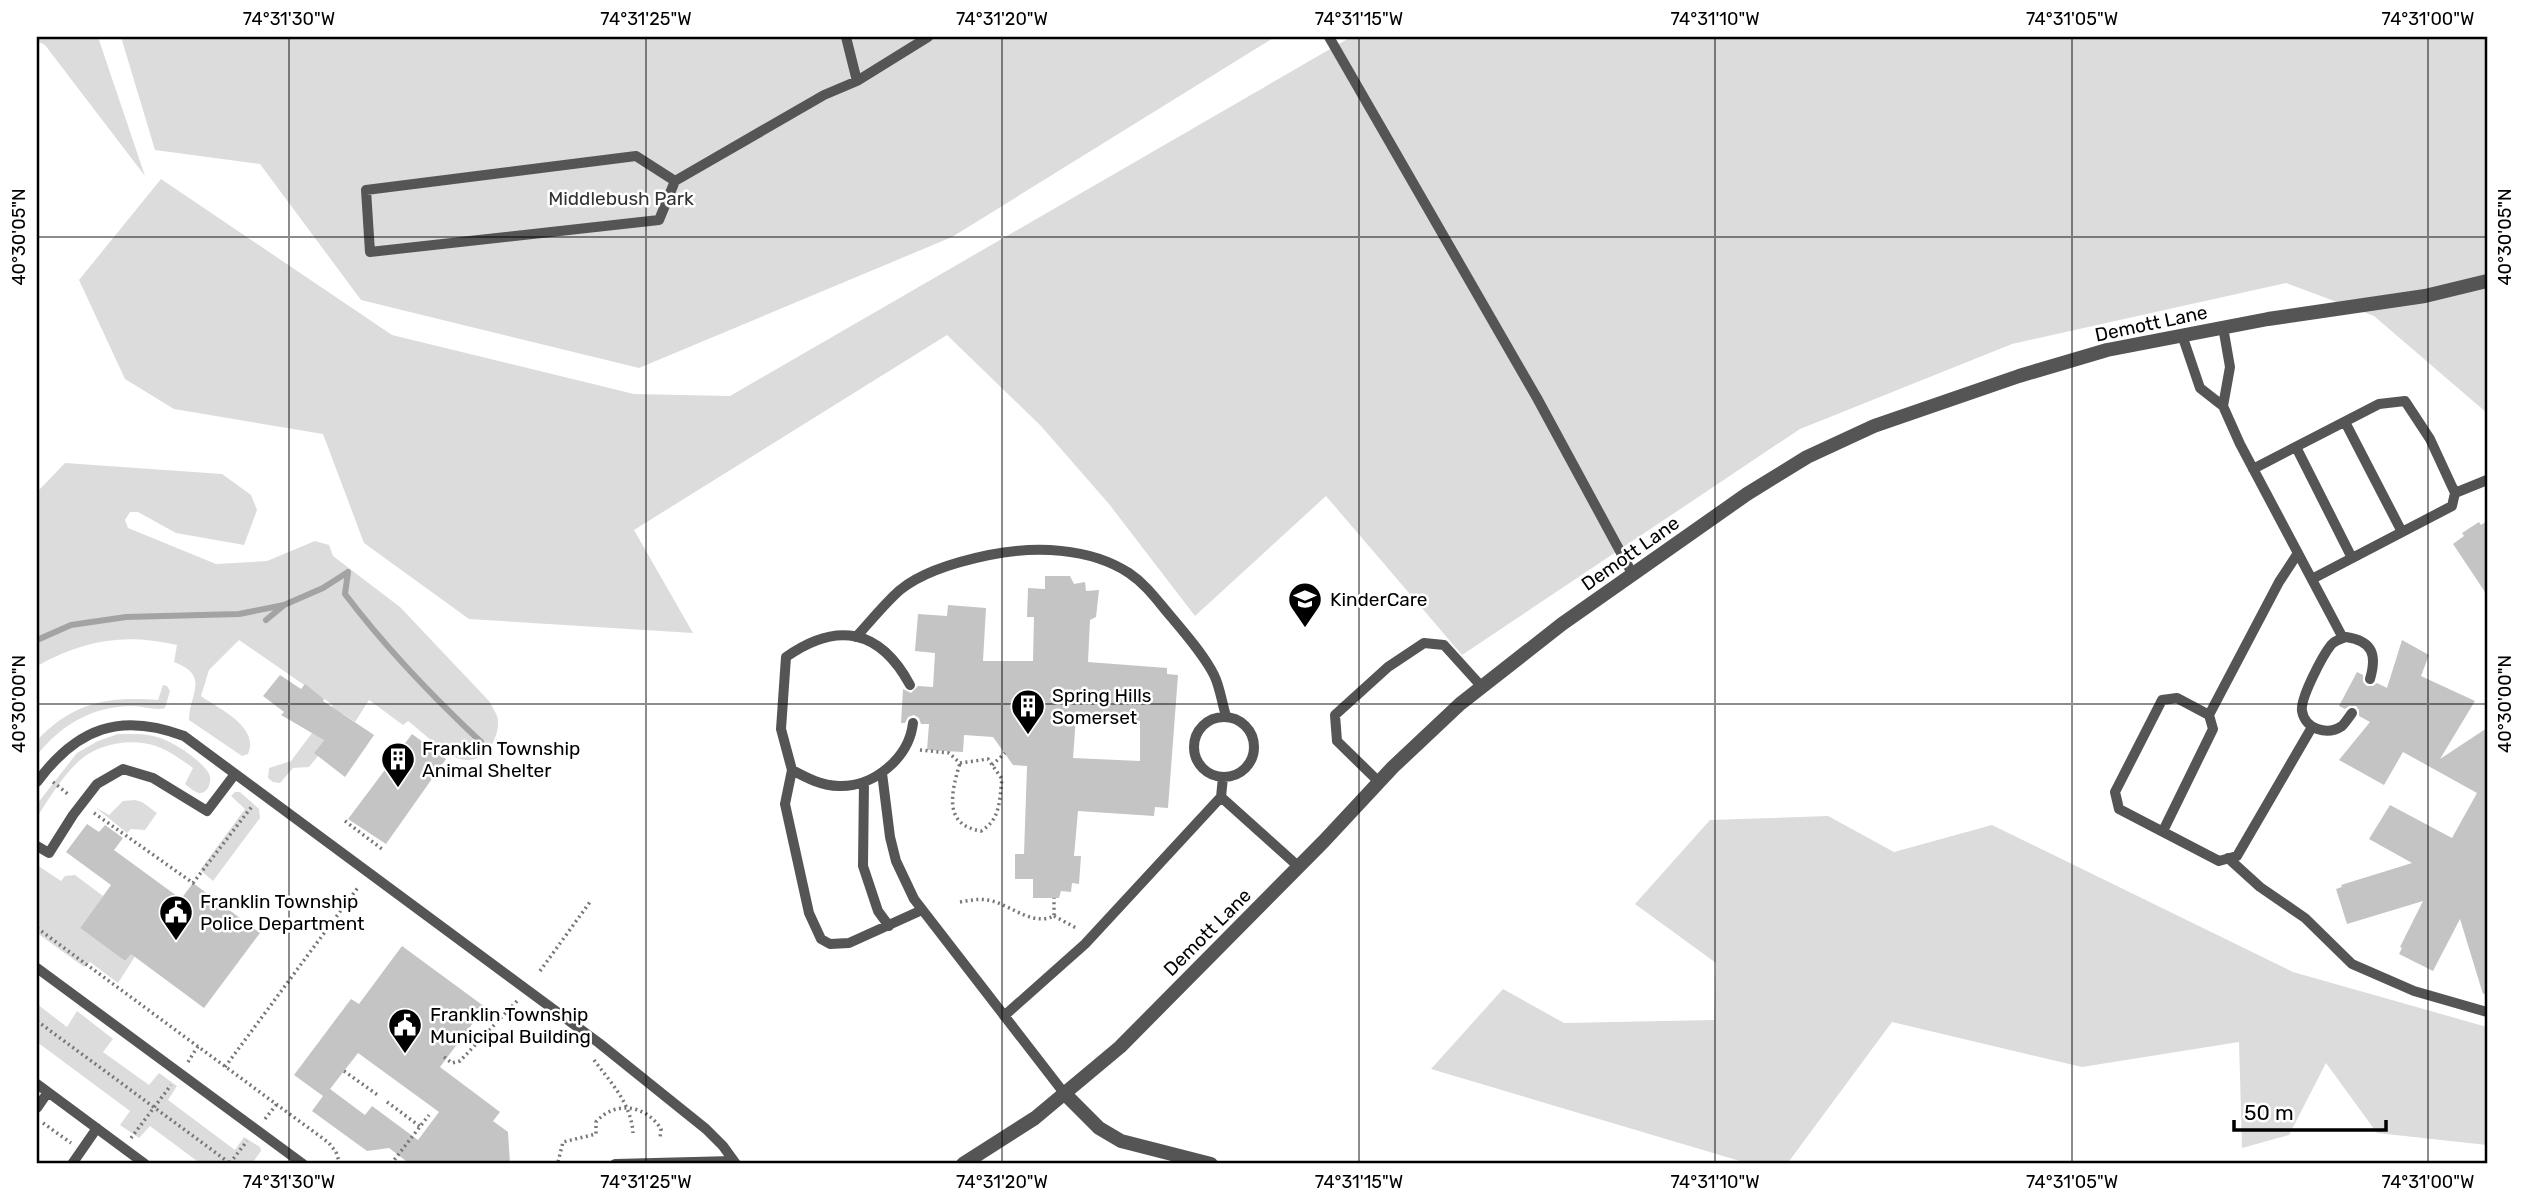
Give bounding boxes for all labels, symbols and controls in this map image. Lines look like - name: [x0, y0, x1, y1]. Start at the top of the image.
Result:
- text: 74°31'30"W: [243, 8, 335, 30]
- text: 74°31'25"W: [600, 8, 692, 30]
- text: 74°31'20"W: [956, 8, 1048, 30]
- text: 74°31'15"W: [1315, 8, 1403, 30]
- text: 74°31'10"W: [1670, 8, 1760, 30]
- text: 74°31'05"W: [2026, 8, 2118, 30]
- text: 74°31'00"W: [2382, 8, 2474, 30]
- park label: Middlebush Park: [548, 187, 694, 210]
- text: 40°30'05"N: [8, 188, 30, 286]
- text: 40°30'05"N: [2494, 188, 2516, 286]
- street label: Demott Lane: [2093, 300, 2209, 347]
- street label: Demott Lane: [1577, 511, 1684, 596]
- school or university icon: KinderCare: [1286, 580, 1324, 629]
- place label: KinderCare: [1330, 588, 1428, 611]
- text: 40°30'00"N: [8, 655, 30, 753]
- text: 40°30'00"N: [2494, 655, 2516, 753]
- place label: Spring Hills Somerset: [1052, 684, 1152, 729]
- building icon: Spring Hills Somerset: [1009, 687, 1047, 736]
- place label: Franklin Township Animal Shelter: [422, 737, 580, 782]
- building icon: Franklin Township Animal Shelter: [379, 740, 417, 789]
- street label: Demott Lane: [1159, 884, 1256, 981]
- place label: Franklin Township Police Department: [200, 890, 365, 935]
- public building icon: Franklin Township Police Department: [157, 893, 195, 942]
- place label: Franklin Township Municipal Building: [430, 1003, 591, 1048]
- public building icon: Franklin Township Municipal Building: [386, 1006, 424, 1055]
- scale bar: [2234, 1089, 2386, 1133]
- text: 50 m: [2244, 1100, 2294, 1125]
- text: 74°31'30"W: [243, 1171, 335, 1193]
- text: 74°31'25"W: [600, 1171, 692, 1193]
- text: 74°31'20"W: [956, 1171, 1048, 1193]
- text: 74°31'15"W: [1315, 1171, 1403, 1193]
- text: 74°31'10"W: [1670, 1171, 1760, 1193]
- text: 74°31'05"W: [2026, 1171, 2118, 1193]
- text: 74°31'00"W: [2382, 1171, 2474, 1193]

